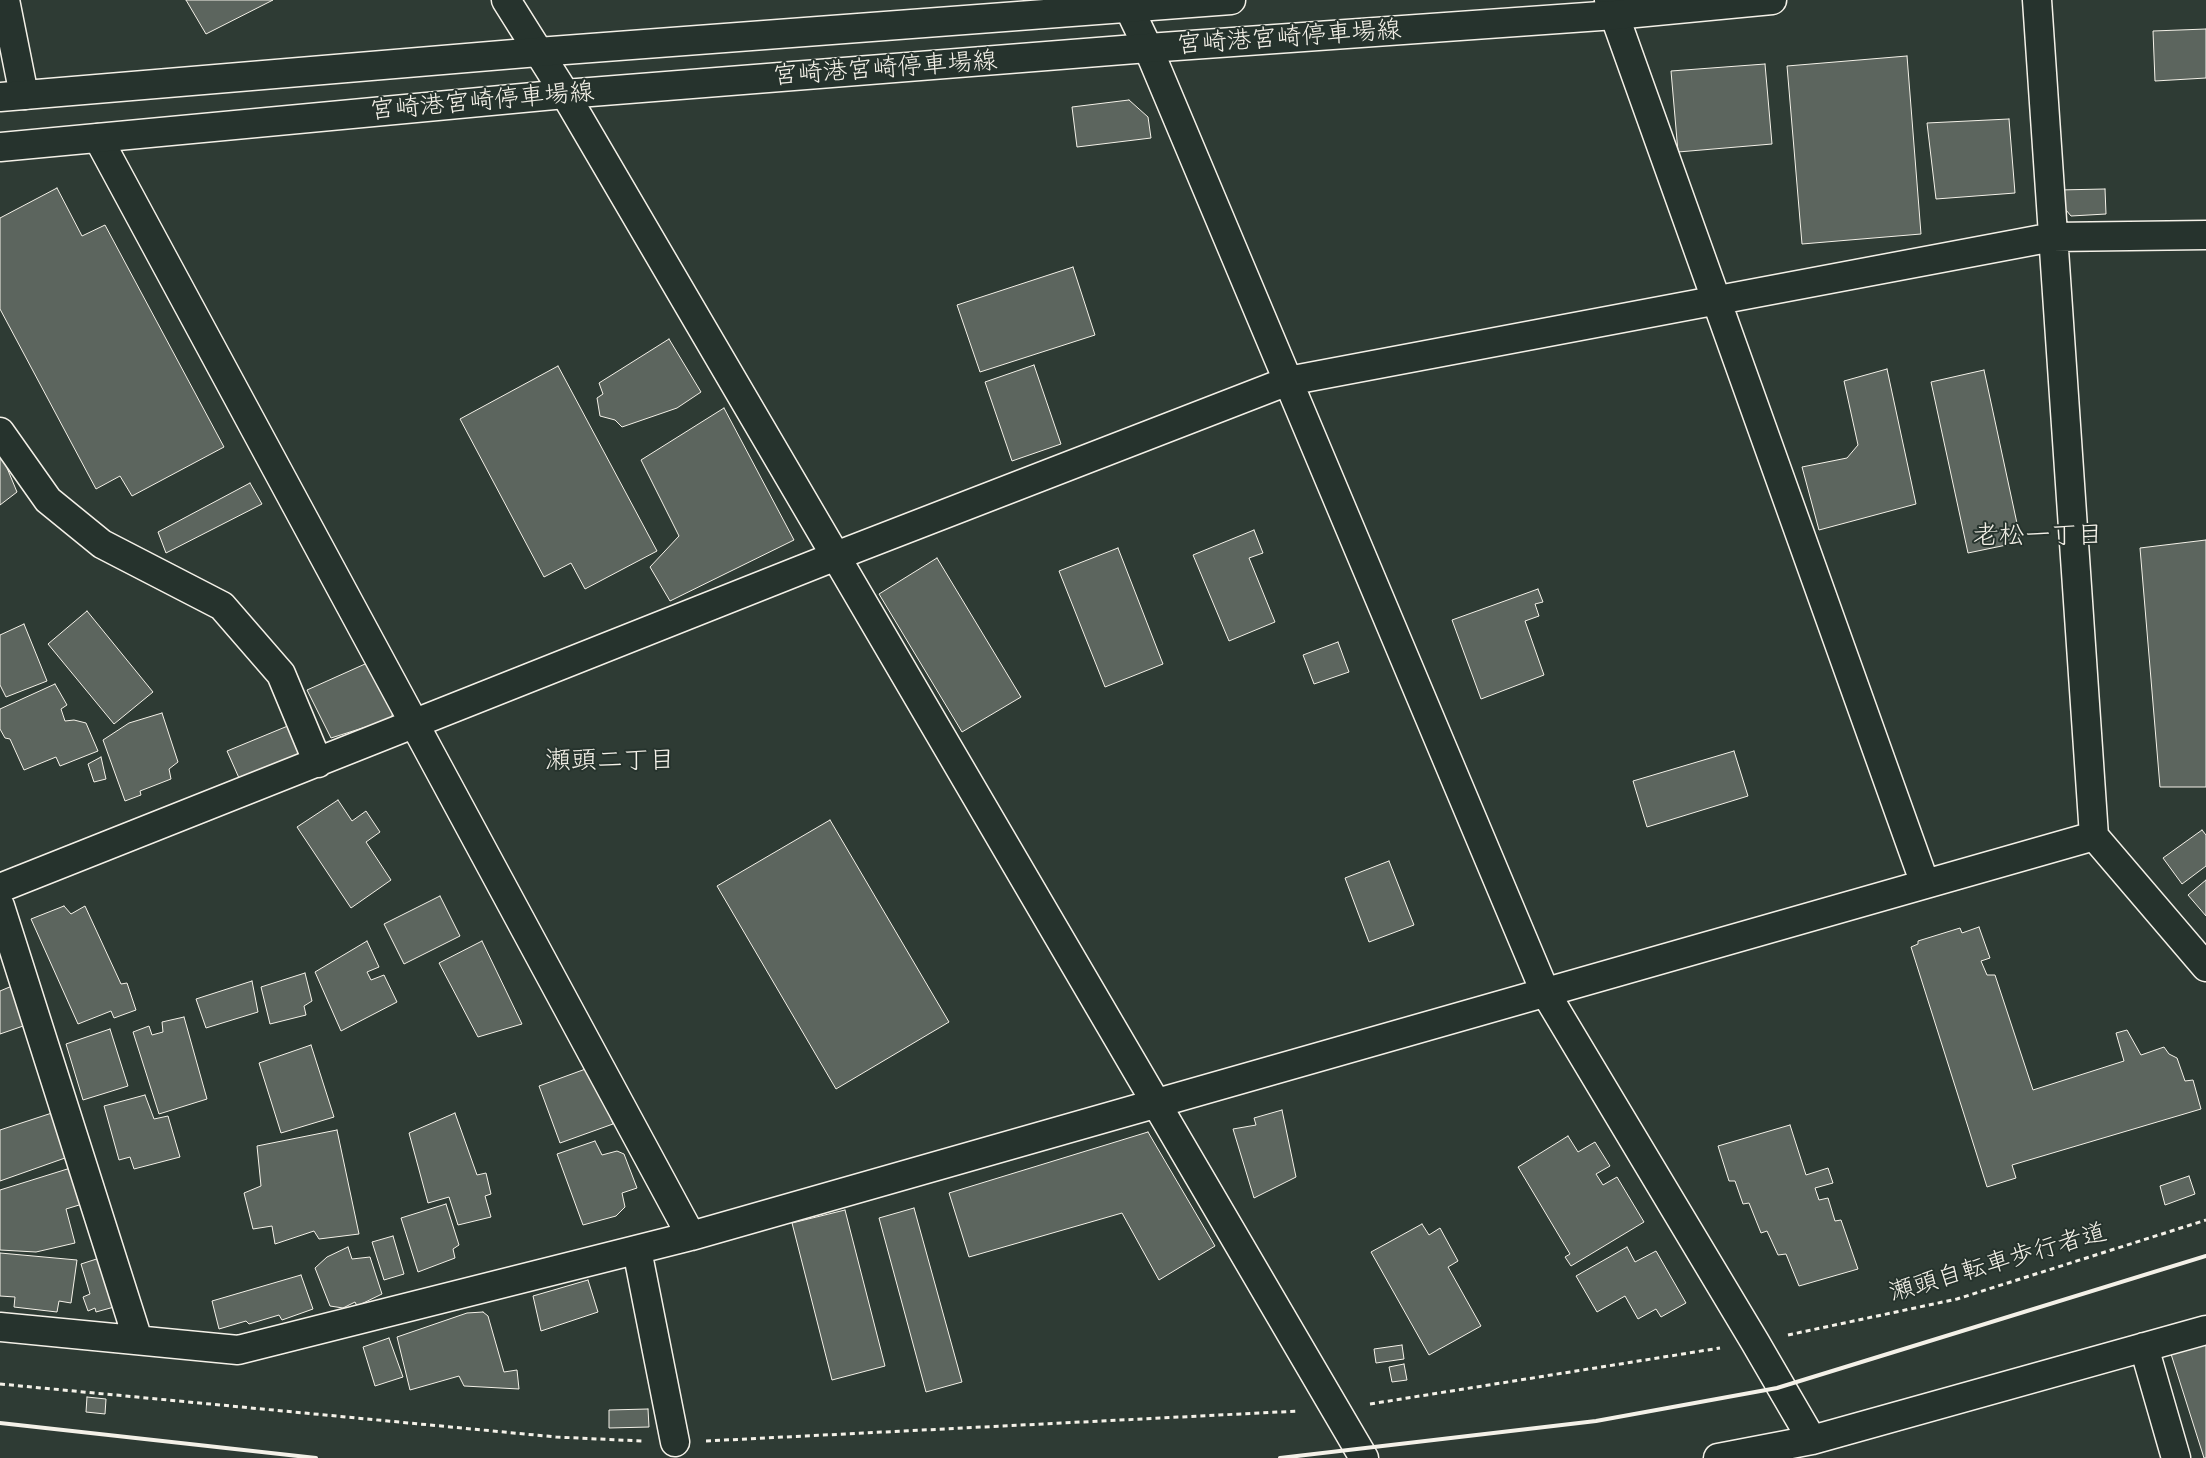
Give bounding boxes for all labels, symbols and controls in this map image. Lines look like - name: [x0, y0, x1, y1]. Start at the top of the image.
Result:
- street label: 宮崎港宮崎停車場線: [1176, 15, 1402, 61]
- street label: 宮崎港宮崎停車場線: [772, 46, 998, 92]
- street label: 宮崎港宮崎停車場線: [369, 77, 595, 127]
- district label: 老松一丁目: [1973, 520, 2103, 552]
- district label: 瀬頭二丁目: [545, 745, 675, 777]
- street label: 瀬頭自転車歩行者道: [1886, 1218, 2110, 1308]

